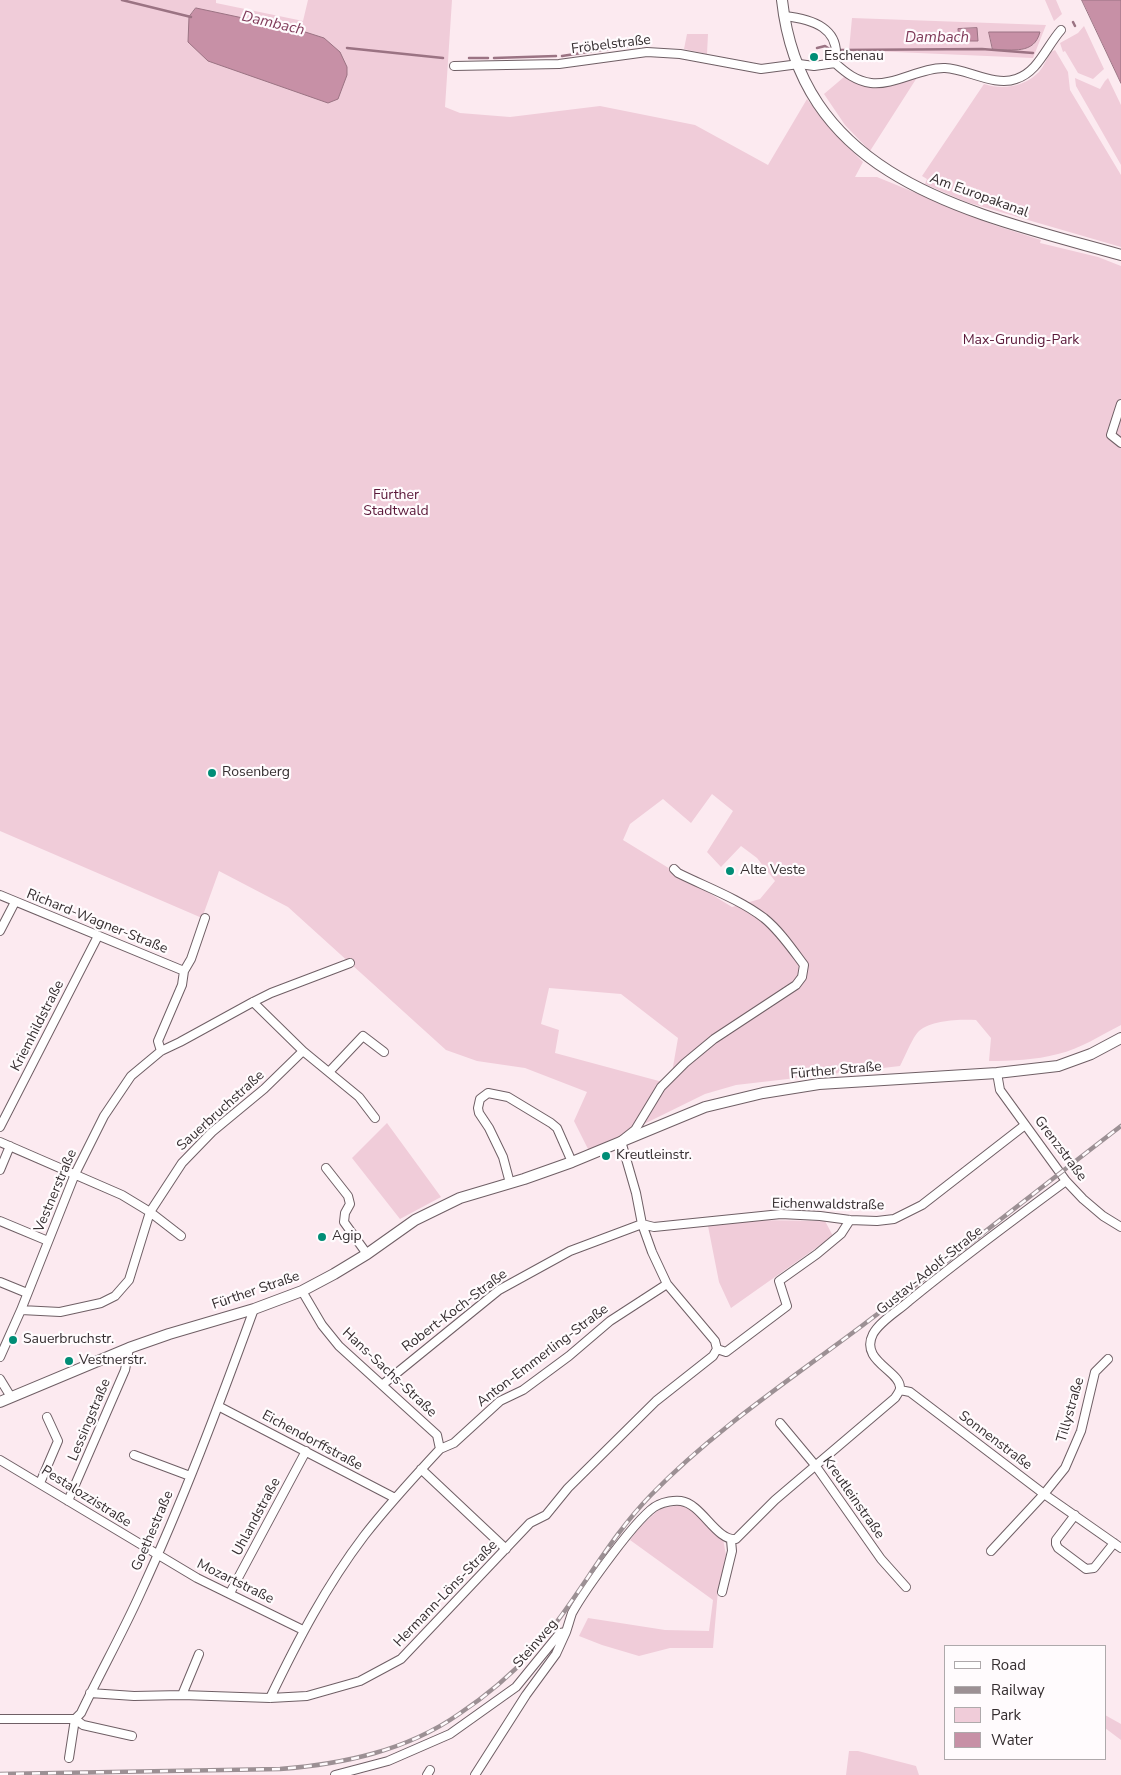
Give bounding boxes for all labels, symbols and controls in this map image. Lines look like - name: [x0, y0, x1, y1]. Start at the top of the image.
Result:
- water label: Dambach: [240, 8, 306, 40]
- water label: Dambach: [905, 29, 969, 47]
- street label: Fröbelstraße: [570, 32, 652, 58]
- place label: Eschenau: [824, 49, 884, 65]
- marker: Eschenau: [808, 51, 820, 63]
- street label: Am Europakanal: [927, 170, 1031, 222]
- park label: Max-Grundig-Park: [963, 333, 1079, 349]
- park label: Fürther Stadtwald: [363, 488, 429, 520]
- place label: Rosenberg: [222, 765, 290, 781]
- marker: Rosenberg: [206, 767, 218, 779]
- place label: Alte Veste: [740, 863, 805, 879]
- marker: Alte Veste: [724, 865, 736, 877]
- street label: Richard-Wagner-Straße: [24, 886, 170, 958]
- street label: Kriemhildstraße: [8, 978, 68, 1074]
- street label: Fürther Straße: [790, 1059, 882, 1083]
- street label: Sauerbruchstraße: [174, 1067, 268, 1155]
- street label: Grenzstraße: [1030, 1113, 1090, 1185]
- street label: Vestnerstraße: [31, 1147, 81, 1235]
- place label: Kreutleinstr.: [616, 1148, 692, 1164]
- marker: Kreutleinstr.: [600, 1150, 612, 1162]
- street label: Eichenwaldstraße: [772, 1196, 884, 1214]
- street label: Gustav-Adolf-Straße: [874, 1223, 986, 1319]
- place label: Agip: [332, 1229, 362, 1245]
- marker: Agip: [316, 1231, 328, 1243]
- street label: Robert-Koch-Straße: [399, 1266, 511, 1356]
- street label: Fürther Straße: [210, 1268, 302, 1314]
- street label: Anton-Emmerling-Straße: [474, 1301, 612, 1411]
- street label: Hans-Sachs-Straße: [338, 1325, 440, 1421]
- place label: Sauerbruchstr.: [23, 1332, 114, 1348]
- marker: Sauerbruchstr.: [7, 1334, 19, 1346]
- place label: Vestnerstr.: [79, 1353, 147, 1369]
- marker: Vestnerstr.: [63, 1355, 75, 1367]
- street label: Lessingstraße: [65, 1376, 115, 1464]
- street label: Tillystraße: [1054, 1376, 1088, 1444]
- street label: Eichendorffstraße: [259, 1407, 365, 1475]
- street label: Sonnenstraße: [955, 1408, 1035, 1474]
- street label: Kreutleinstraße: [818, 1454, 888, 1542]
- street label: Pestalozzistraße: [38, 1463, 134, 1531]
- street label: Uhlandstraße: [229, 1475, 285, 1559]
- street label: Goethestraße: [129, 1488, 177, 1574]
- street label: Hermann-Löns-Straße: [391, 1537, 501, 1651]
- street label: Mozartstraße: [194, 1556, 276, 1608]
- street label: Steinweg: [510, 1616, 562, 1672]
- legend: [944, 1645, 1106, 1760]
- text: Road: [991, 1655, 1026, 1675]
- text: Railway: [991, 1680, 1045, 1700]
- text: Park: [991, 1705, 1021, 1725]
- text: Water: [991, 1730, 1033, 1750]

